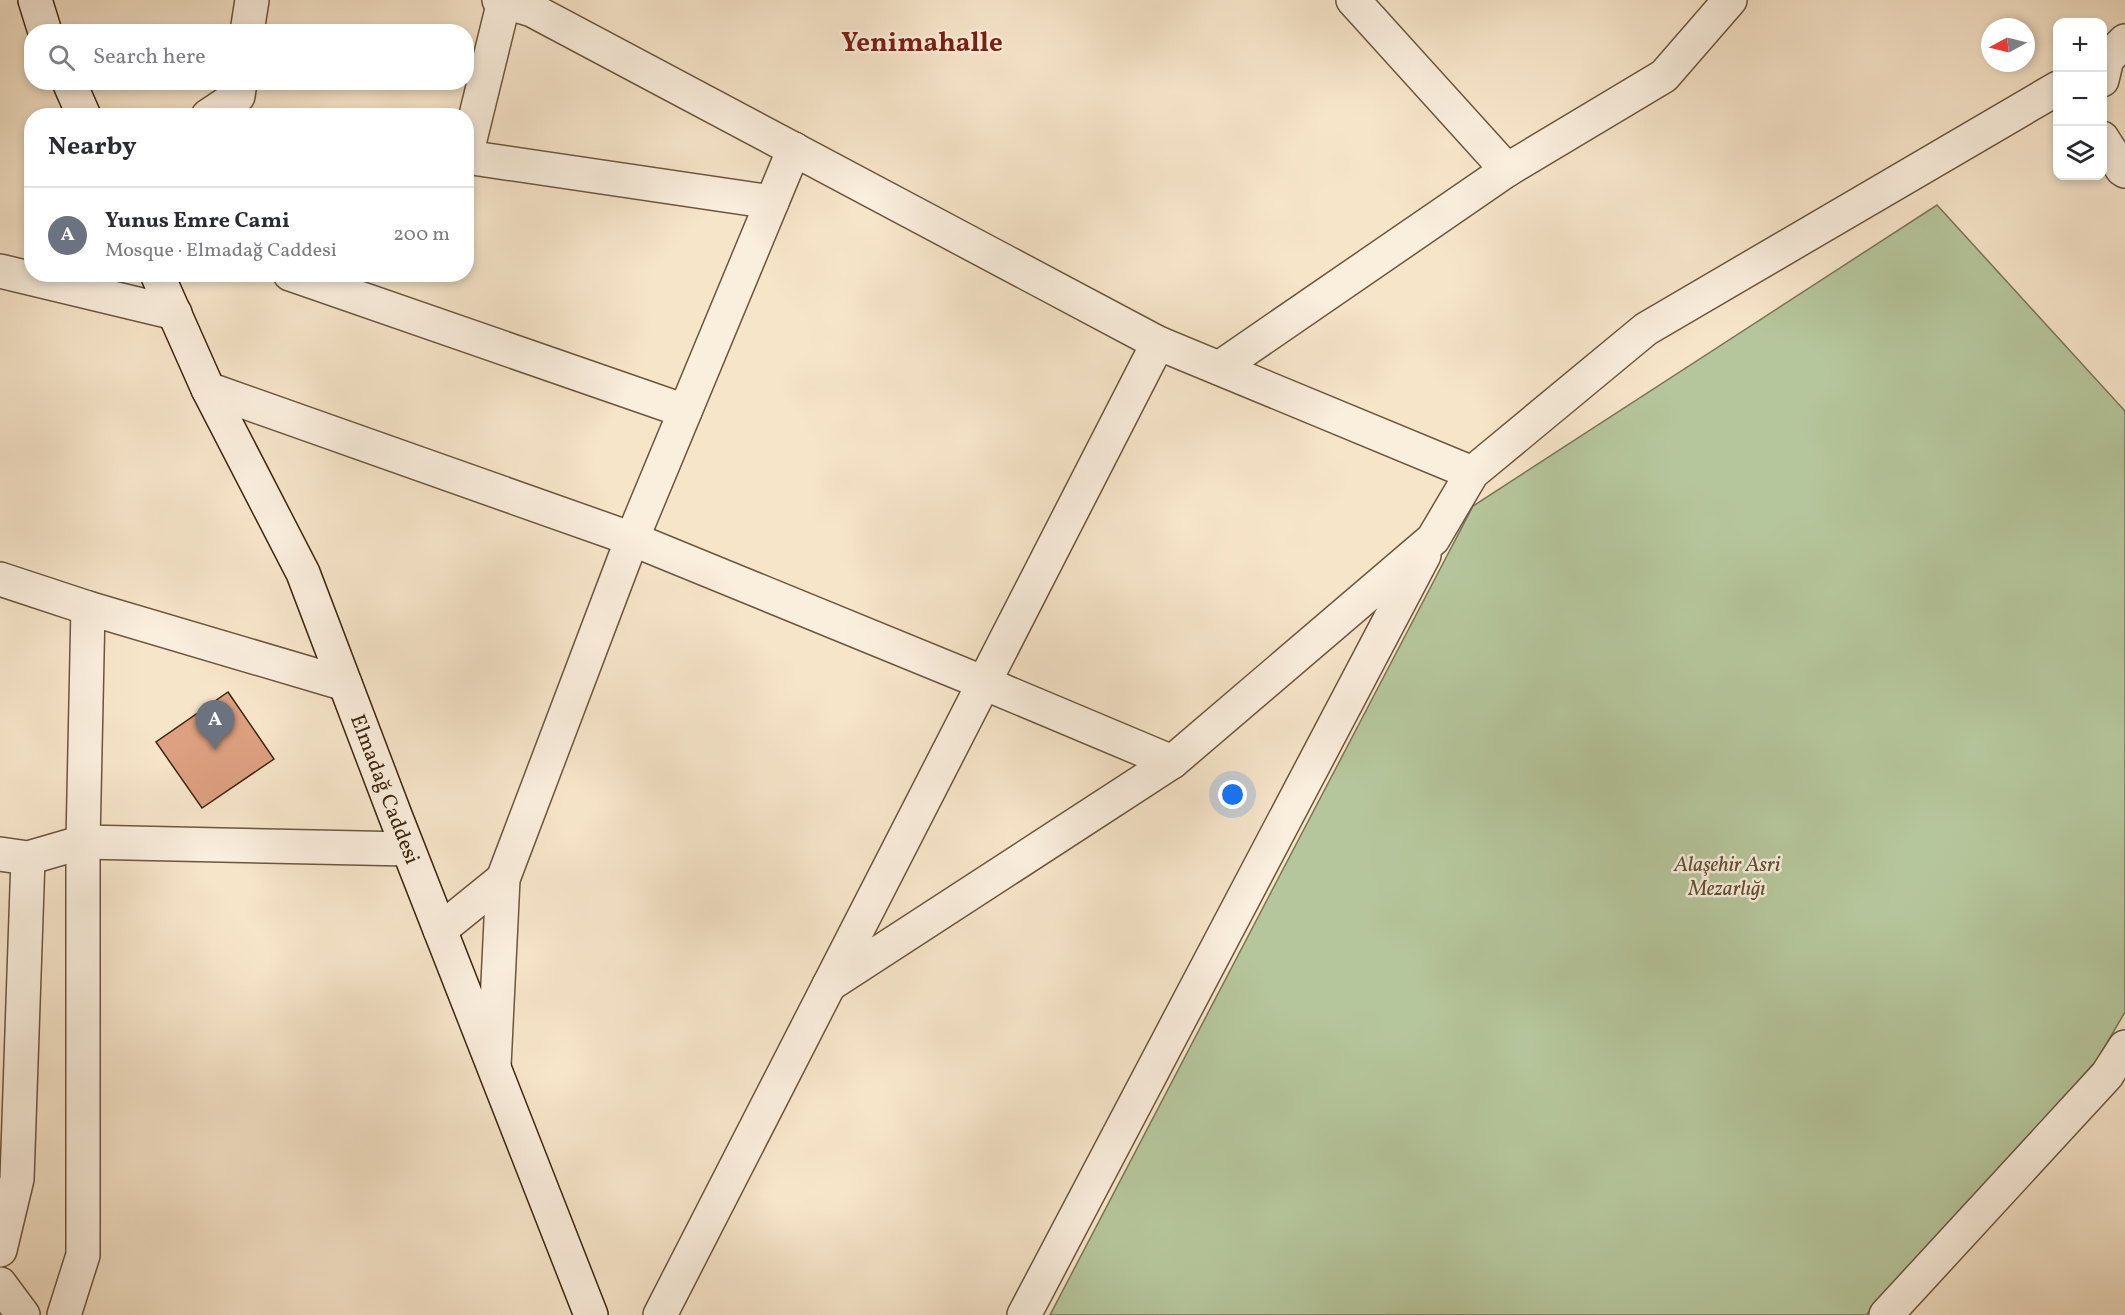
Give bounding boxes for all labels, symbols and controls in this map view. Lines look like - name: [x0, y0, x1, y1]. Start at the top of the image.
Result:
- north arrow: [1981, 18, 2035, 72]
- map controls: [2053, 18, 2107, 180]
- button: +: [2053, 18, 2107, 72]
- search box: [24, 24, 474, 90]
- district label: Yenimahalle: [841, 25, 1003, 63]
- icon: search: [45, 41, 78, 74]
- text: Search here: [93, 42, 206, 73]
- button: −: [2053, 72, 2107, 126]
- button: layers: [2053, 126, 2107, 180]
- text: Nearby: [48, 129, 137, 165]
- text: Yunus Emre Cami: [105, 206, 290, 237]
- text: A: [60, 221, 75, 249]
- text: 200 m: [393, 221, 450, 249]
- text: Mosque · Elmadağ Caddesi: [105, 237, 337, 265]
- pin: A: [196, 700, 234, 750]
- street label: Elmadağ Caddesi: [342, 710, 426, 869]
- your location: [1218, 780, 1247, 809]
- park label: Alaşehir Asri Mezarlığı: [1673, 851, 1781, 904]

